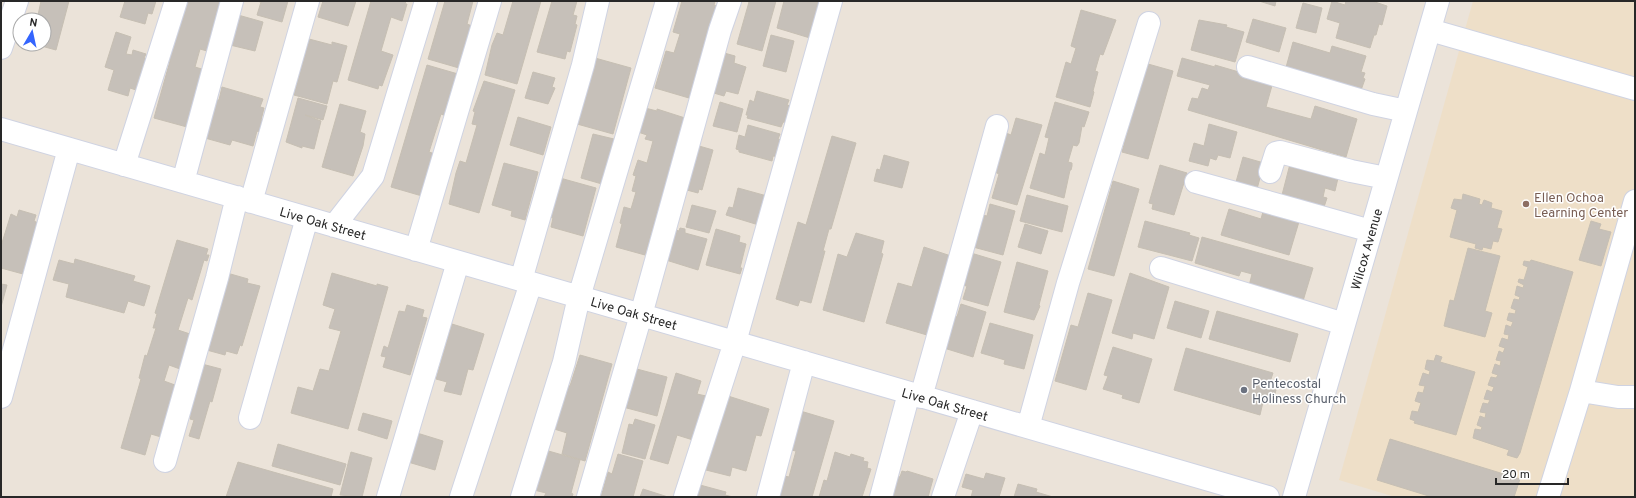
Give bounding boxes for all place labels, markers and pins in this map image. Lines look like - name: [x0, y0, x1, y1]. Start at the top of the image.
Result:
- place label: Ellen Ochoa Learning Center: [1534, 191, 1628, 222]
- marker: Ellen Ochoa Learning Center: [1521, 199, 1531, 209]
- place label: Pentecostal Holiness Church: [1252, 377, 1346, 408]
- marker: Pentecostal Holiness Church: [1239, 385, 1249, 395]

